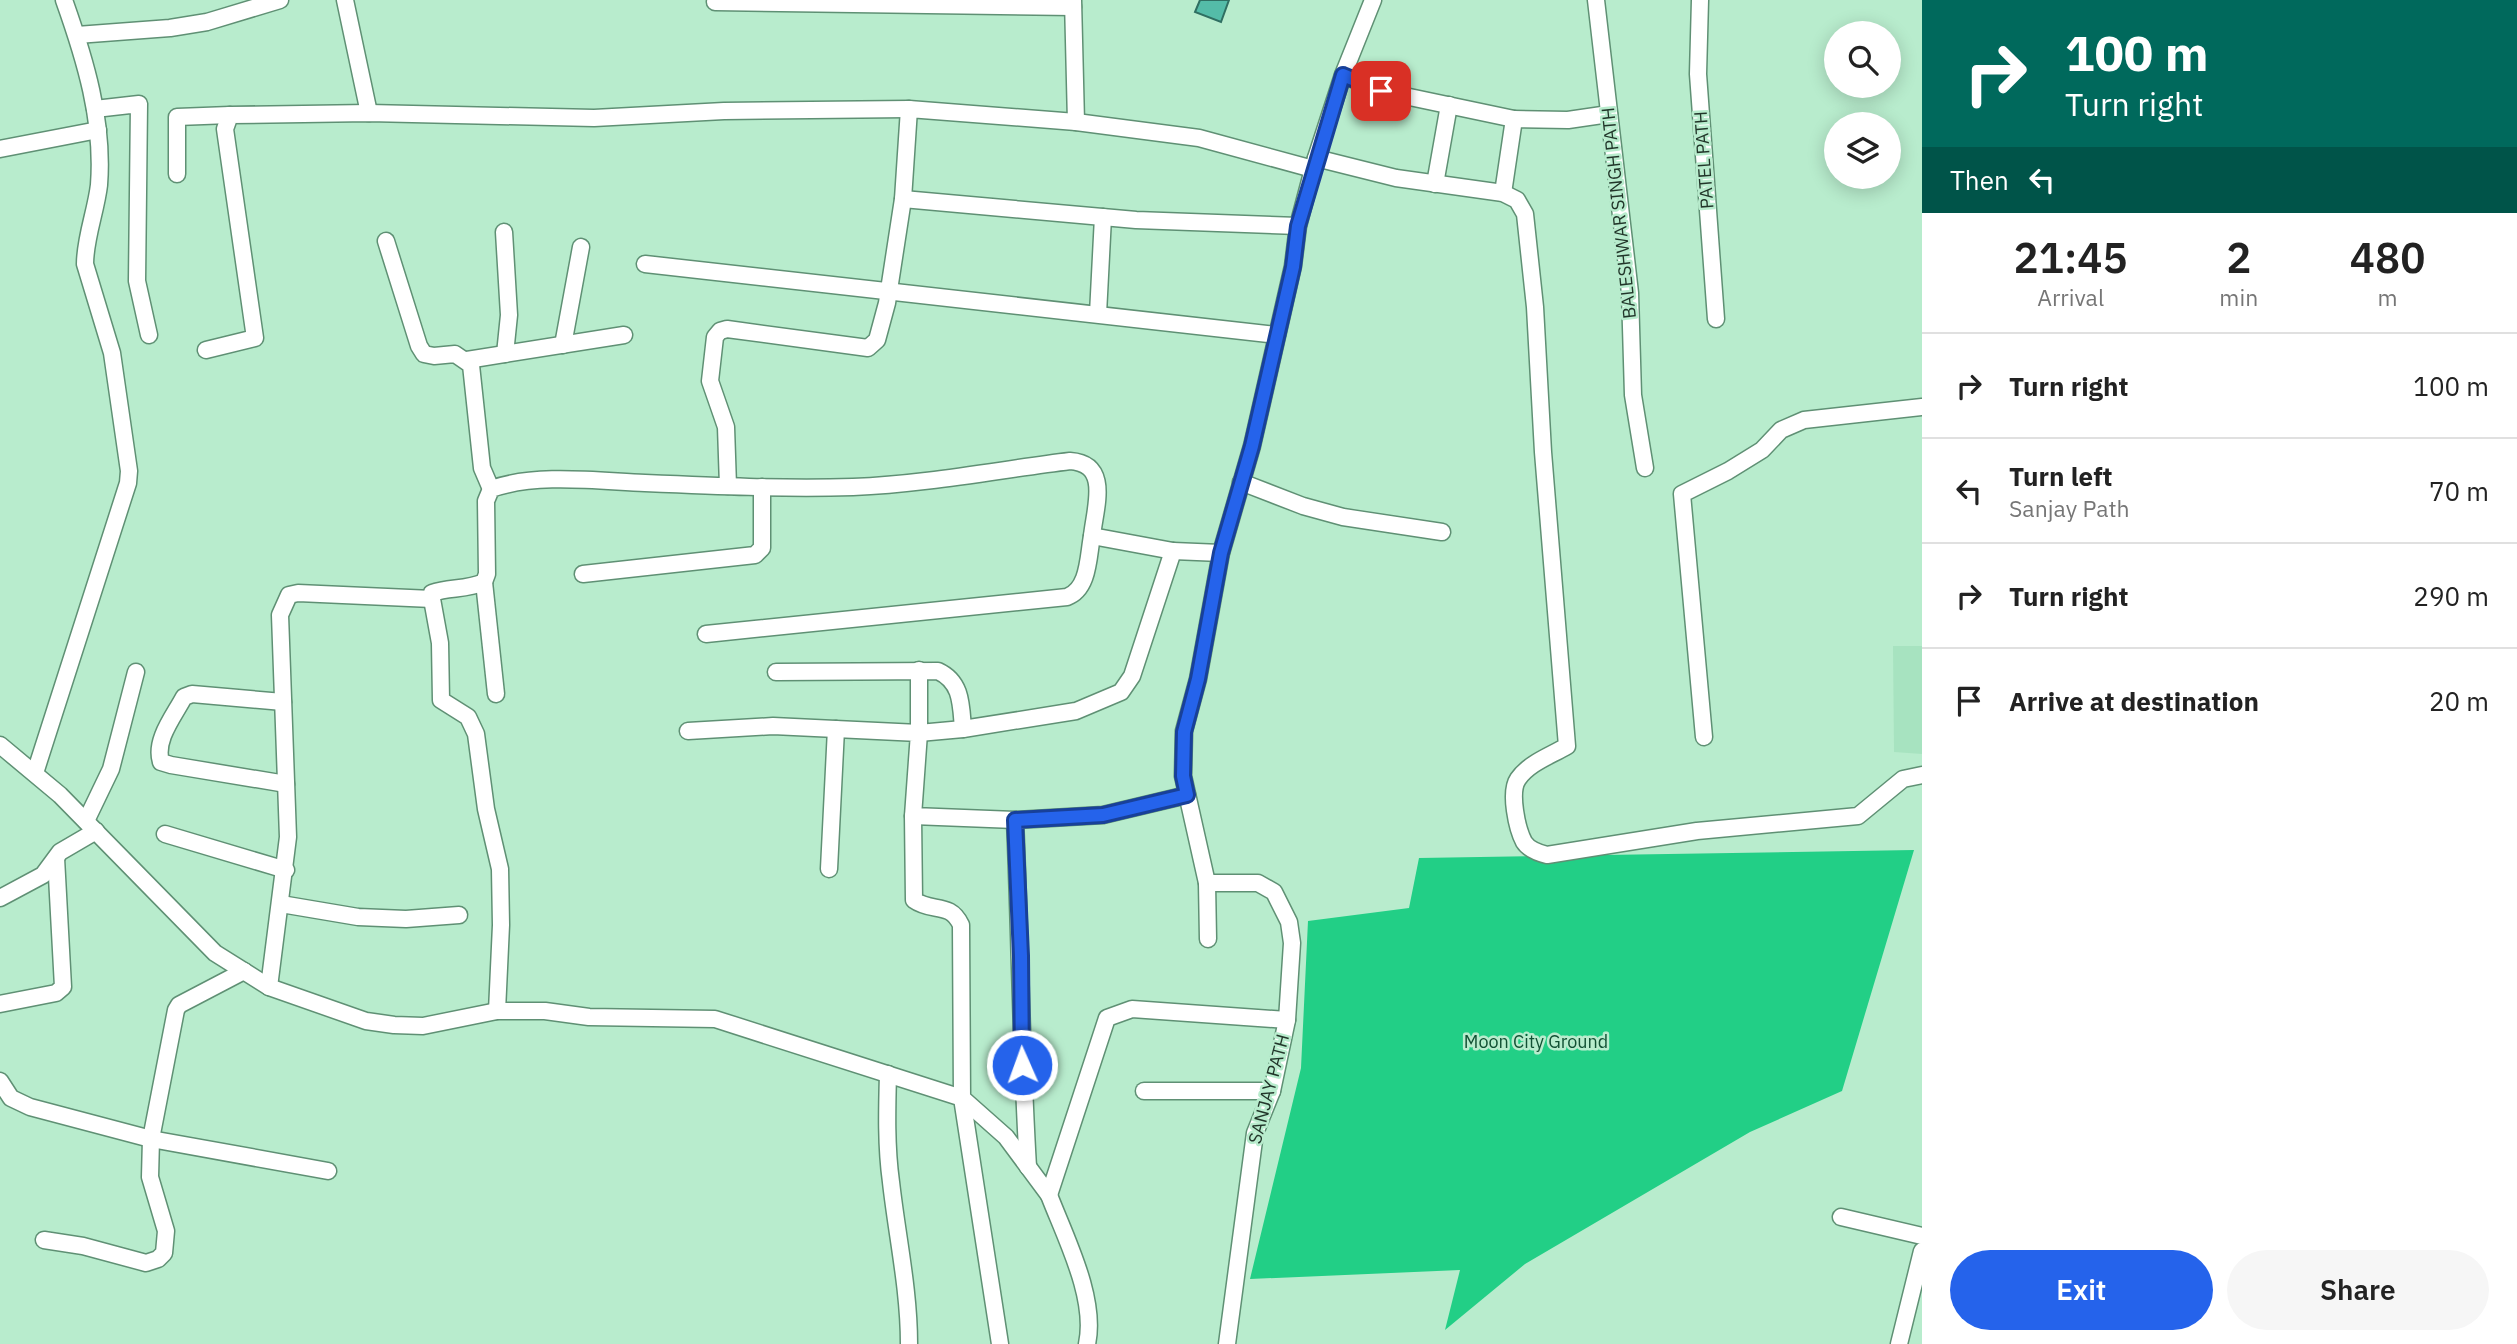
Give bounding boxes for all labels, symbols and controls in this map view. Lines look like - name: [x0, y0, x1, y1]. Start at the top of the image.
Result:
- map controls: [1824, 21, 1901, 189]
- button: search: [1824, 21, 1901, 98]
- text: 100 m: [2065, 21, 2209, 84]
- icon: right: [1950, 28, 2041, 119]
- pin: [1351, 61, 1411, 121]
- icon: arrive: [1362, 72, 1400, 110]
- text: Turn right: [2065, 83, 2203, 125]
- street label: BALESHWAR SINGH PATH: [1596, 106, 1641, 320]
- street label: PATEL PATH: [1689, 110, 1718, 210]
- button: layers: [1824, 112, 1901, 189]
- icon: left: [2023, 161, 2061, 199]
- text: Then: [1950, 163, 2009, 197]
- text: 21:45: [2014, 230, 2128, 285]
- text: 2: [2226, 230, 2251, 285]
- text: 480: [2350, 230, 2425, 285]
- text: Arrival: [2037, 282, 2104, 312]
- text: min: [2219, 282, 2258, 312]
- text: m: [2378, 282, 2398, 312]
- icon: right: [1950, 367, 1988, 405]
- text: Turn right: [2009, 369, 2128, 403]
- text: 100 m: [2413, 369, 2489, 403]
- text: Turn left: [2009, 459, 2112, 493]
- icon: left: [1950, 472, 1988, 510]
- text: 70 m: [2429, 474, 2489, 508]
- text: Sanjay Path: [2009, 493, 2130, 523]
- icon: right: [1950, 577, 1988, 615]
- text: Turn right: [2009, 579, 2128, 613]
- text: 290 m: [2413, 579, 2489, 613]
- icon: arrive: [1950, 682, 1988, 720]
- text: Arrive at destination: [2009, 684, 2259, 718]
- text: 20 m: [2429, 684, 2489, 718]
- position arrow: [985, 1028, 1059, 1102]
- park label: Moon City Ground: [1464, 1030, 1608, 1053]
- street label: SANJAY PATH: [1243, 1031, 1294, 1146]
- button: Exit: [1950, 1250, 2213, 1330]
- button: Share: [2227, 1250, 2489, 1330]

